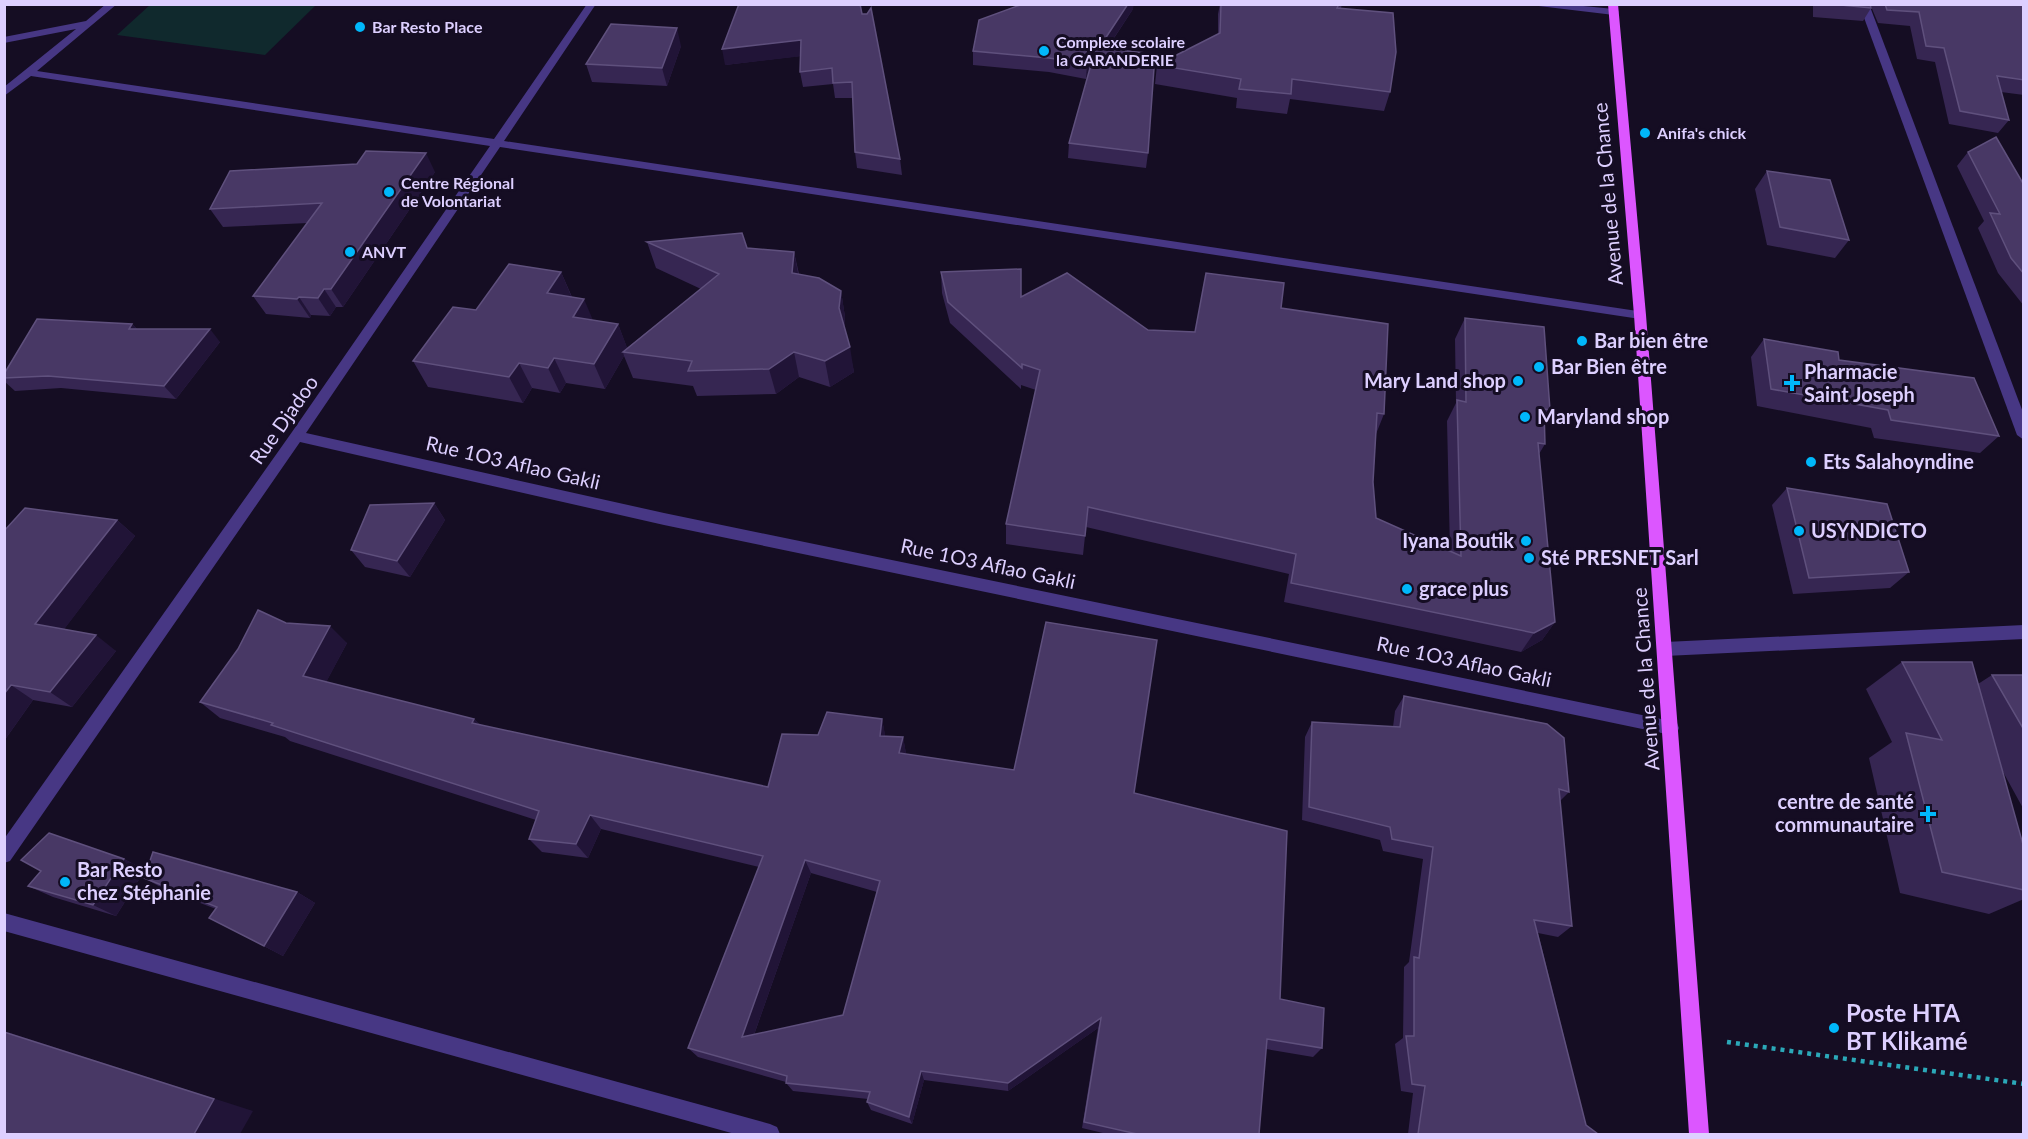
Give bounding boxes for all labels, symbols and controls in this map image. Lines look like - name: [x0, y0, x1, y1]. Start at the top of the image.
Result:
- place label: Bar Resto Place: [372, 17, 483, 36]
- marker: Bar Resto Place: [353, 20, 367, 34]
- place label: Complexe scolaire la GARANDERIE: [1056, 32, 1186, 69]
- marker: Complexe scolaire la GARANDERIE: [1037, 44, 1051, 58]
- street label: Avenue de la Chance: [1587, 102, 1627, 287]
- place label: Anifa's chick: [1656, 123, 1746, 142]
- marker: Anifa's chick: [1638, 126, 1652, 140]
- place label: Centre Régional de Volontariat: [401, 173, 514, 210]
- marker: Centre Régional de Volontariat: [382, 185, 396, 199]
- place label: ANVT: [361, 242, 407, 261]
- marker: ANVT: [343, 245, 357, 259]
- place label: Bar bien être: [1594, 328, 1708, 352]
- marker: Bar bien être: [1575, 334, 1589, 348]
- place label: Bar Bien être: [1551, 354, 1667, 378]
- place label: Pharmacie Saint Joseph: [1804, 359, 1915, 406]
- marker: Bar Bien être: [1532, 360, 1546, 374]
- place label: Mary Land shop: [1364, 368, 1506, 392]
- street label: Rue Djadoo: [244, 371, 322, 468]
- marker: Mary Land shop: [1511, 374, 1525, 388]
- marker: Pharmacie Saint Joseph: [1785, 376, 1799, 390]
- place label: Maryland shop: [1537, 404, 1669, 428]
- marker: Maryland shop: [1518, 410, 1532, 424]
- street label: Rue 1O3 Aflao Gakli: [424, 430, 603, 494]
- place label: Ets Salahoyndine: [1823, 449, 1974, 473]
- marker: Ets Salahoyndine: [1804, 455, 1818, 469]
- place label: USYNDICTO: [1811, 518, 1927, 542]
- marker: USYNDICTO: [1792, 524, 1806, 538]
- place label: Iyana Boutik: [1402, 528, 1514, 552]
- street label: Rue 1O3 Aflao Gakli: [899, 533, 1078, 593]
- marker: Iyana Boutik: [1519, 534, 1533, 548]
- place label: Sté PRESNET Sarl: [1541, 545, 1699, 569]
- marker: Sté PRESNET Sarl: [1522, 551, 1536, 565]
- place label: grace plus: [1419, 576, 1509, 600]
- marker: grace plus: [1400, 582, 1414, 596]
- street label: Avenue de la Chance: [1627, 587, 1663, 771]
- street label: Rue 1O3 Aflao Gakli: [1375, 631, 1554, 691]
- place label: centre de santé communautaire: [1775, 789, 1914, 836]
- marker: centre de santé communautaire: [1919, 805, 1937, 823]
- place label: Bar Resto chez Stéphanie: [77, 857, 211, 904]
- marker: Bar Resto chez Stéphanie: [58, 875, 72, 889]
- place label: Poste HTA BT Klikamé: [1846, 998, 1968, 1055]
- marker: Poste HTA BT Klikamé: [1827, 1021, 1841, 1035]

